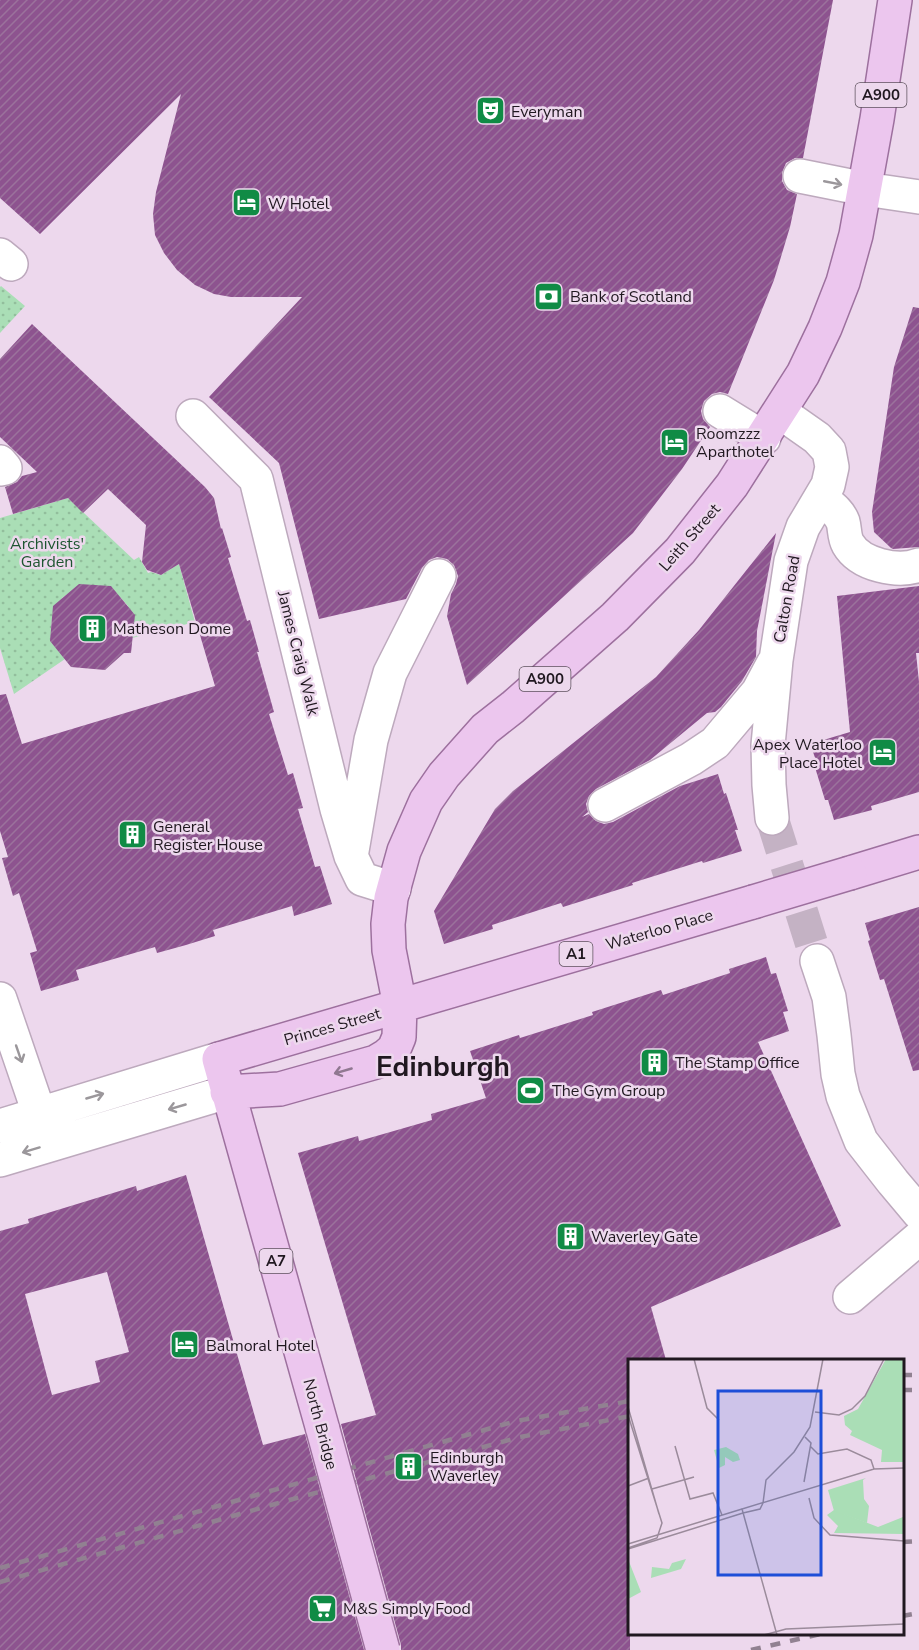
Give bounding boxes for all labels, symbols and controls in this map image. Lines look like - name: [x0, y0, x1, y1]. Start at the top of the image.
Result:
- road number: A900: [856, 83, 906, 107]
- theatre icon: Everyman: [474, 95, 506, 127]
- place label: Everyman: [511, 101, 583, 123]
- one-way arrow: [822, 178, 842, 189]
- hotel icon: W Hotel: [231, 187, 263, 219]
- place label: W Hotel: [268, 193, 330, 215]
- bank icon: Bank of Scotland: [533, 280, 565, 312]
- place label: Bank of Scotland: [570, 286, 692, 308]
- place label: Roomzzz Aparthotel: [696, 423, 774, 463]
- hotel icon: Roomzzz Aparthotel: [659, 426, 691, 458]
- street label: Leith Street: [654, 499, 726, 576]
- park label: Archivists' Garden: [10, 533, 84, 573]
- street label: Calton Road: [768, 554, 805, 645]
- street label: James Craig Walk: [272, 588, 324, 719]
- building icon: Matheson Dome: [76, 612, 108, 644]
- place label: Matheson Dome: [113, 618, 231, 640]
- road number: A900: [520, 667, 570, 691]
- place label: Apex Waterloo Place Hotel: [753, 734, 862, 774]
- hotel icon: Apex Waterloo Place Hotel: [867, 737, 899, 769]
- place label: General Register House: [153, 816, 263, 856]
- building icon: General Register House: [116, 819, 148, 851]
- street label: Waterloo Place: [603, 904, 715, 956]
- road number: A1: [560, 942, 592, 966]
- street label: Princes Street: [281, 1003, 384, 1051]
- one-way arrow: [15, 1045, 26, 1063]
- building icon: The Stamp Office: [638, 1046, 670, 1078]
- district label: Edinburgh: [376, 1048, 510, 1086]
- place label: The Stamp Office: [675, 1052, 799, 1074]
- one-way arrow: [334, 1066, 353, 1077]
- sports icon: The Gym Group: [515, 1074, 547, 1106]
- place label: The Gym Group: [552, 1080, 665, 1102]
- one-way arrow: [85, 1090, 104, 1101]
- one-way arrow: [168, 1102, 187, 1113]
- one-way arrow: [22, 1145, 41, 1156]
- building icon: Waverley Gate: [554, 1220, 586, 1252]
- place label: Waverley Gate: [591, 1226, 698, 1248]
- road number: A7: [260, 1249, 292, 1273]
- hotel icon: Balmoral Hotel: [169, 1329, 201, 1361]
- place label: Balmoral Hotel: [206, 1335, 316, 1357]
- inset map: [628, 1359, 904, 1635]
- street label: North Bridge: [297, 1376, 343, 1472]
- place label: Edinburgh Waverley: [430, 1447, 504, 1487]
- building icon: Edinburgh Waverley: [393, 1450, 425, 1482]
- supermarket icon: M&S Simply Food: [306, 1592, 338, 1624]
- place label: M&S Simply Food: [343, 1598, 471, 1620]

